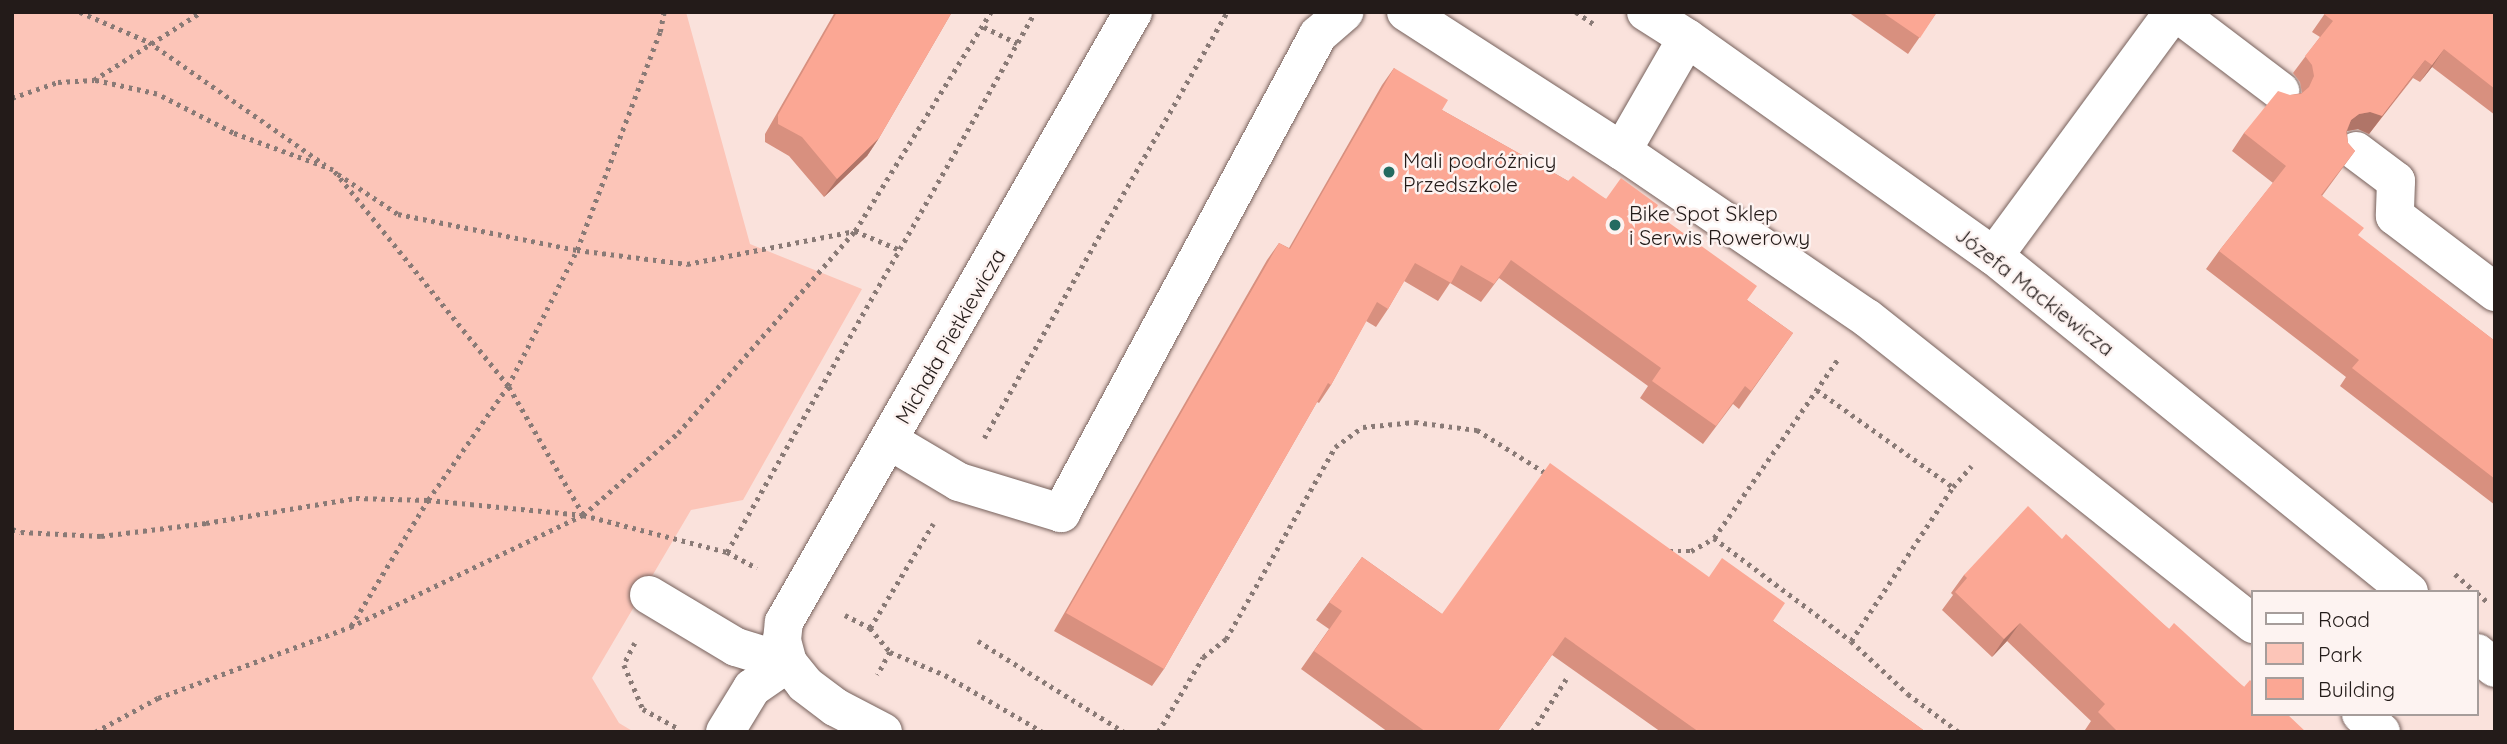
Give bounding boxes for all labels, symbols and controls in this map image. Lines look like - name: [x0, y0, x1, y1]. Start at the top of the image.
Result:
- place label: Mali podróżnicy Przedszkole: [1403, 147, 1557, 197]
- marker: Mali podróżnicy Przedszkole: [1381, 164, 1397, 180]
- place label: Bike Spot Sklep i Serwis Rowerowy: [1629, 200, 1810, 250]
- marker: Bike Spot Sklep i Serwis Rowerowy: [1607, 217, 1623, 233]
- street label: Józefa Mackiewicza: [1951, 221, 2119, 361]
- street label: Michała Pietkiewicza: [890, 244, 1010, 428]
- legend: [2252, 590, 2479, 716]
- text: Road: [2318, 606, 2370, 632]
- text: Park: [2318, 641, 2362, 667]
- text: Building: [2318, 676, 2395, 702]

